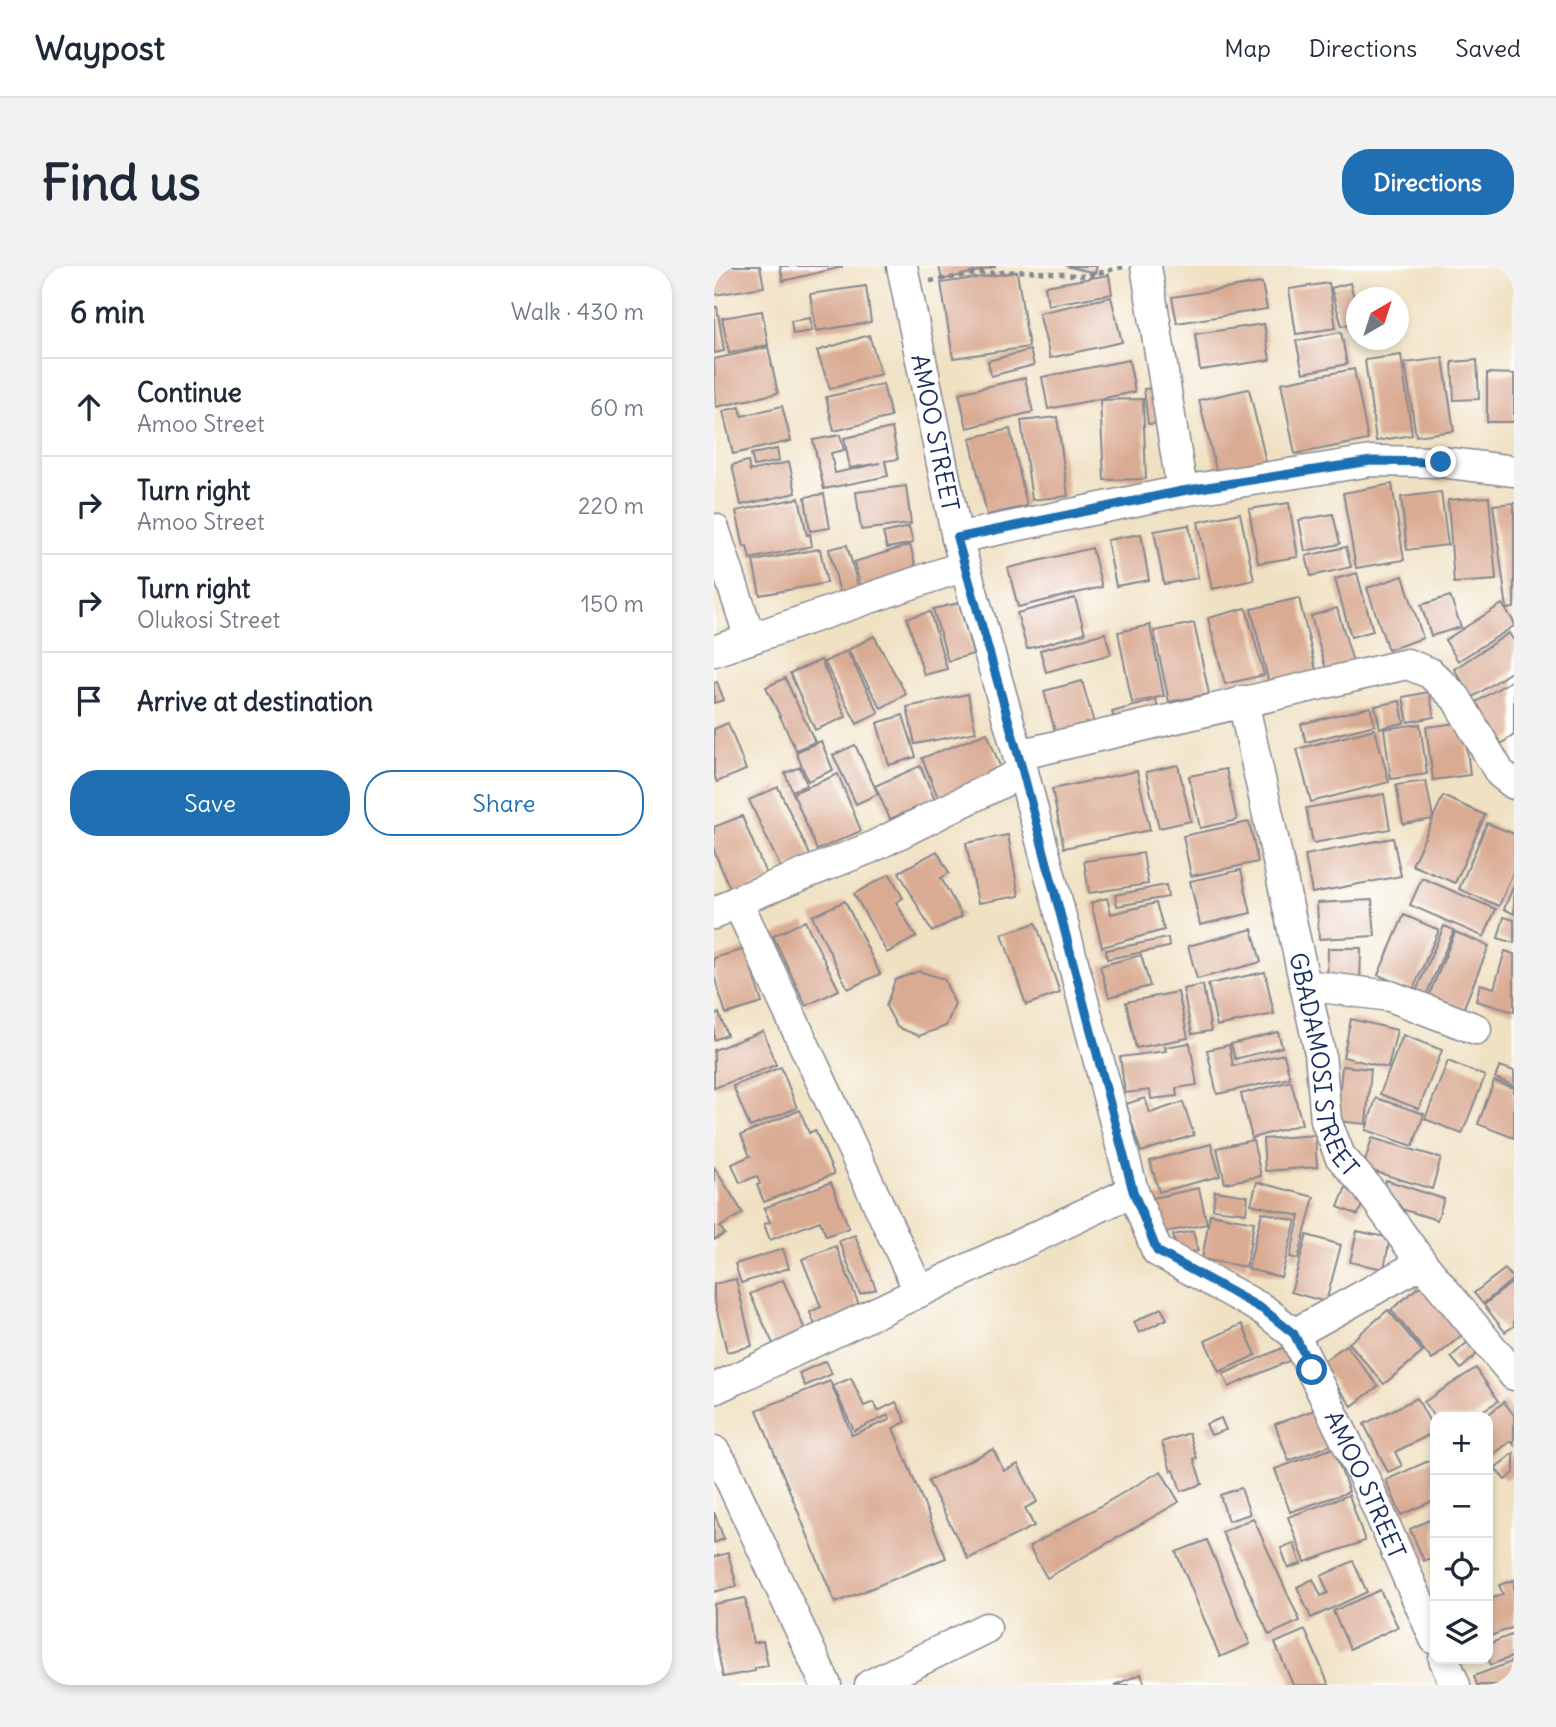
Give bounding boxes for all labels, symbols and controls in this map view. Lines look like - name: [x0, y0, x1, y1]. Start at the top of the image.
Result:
- text: Waypost: [35, 27, 165, 69]
- text: Map: [1224, 33, 1271, 63]
- text: Directions: [1309, 33, 1417, 63]
- text: Saved: [1455, 33, 1521, 63]
- button: Directions: [1342, 149, 1514, 215]
- text: Find us: [42, 152, 200, 213]
- north arrow: [1346, 287, 1409, 350]
- text: 6 min: [70, 293, 145, 331]
- text: Walk · 430 m: [511, 297, 644, 326]
- street label: AMOO STREET: [905, 351, 966, 514]
- text: Continue: [137, 376, 242, 409]
- icon: ahead: [70, 388, 108, 426]
- text: 60 m: [590, 393, 644, 422]
- text: Amoo Street: [137, 409, 265, 438]
- route end: [1425, 446, 1456, 477]
- text: Turn right: [137, 474, 250, 507]
- icon: right: [70, 486, 108, 524]
- text: 220 m: [578, 491, 644, 520]
- text: Amoo Street: [137, 507, 265, 536]
- text: Turn right: [137, 572, 250, 605]
- icon: right: [70, 584, 108, 622]
- text: 150 m: [581, 589, 644, 618]
- text: Olukosi Street: [137, 605, 280, 634]
- icon: arrive: [70, 682, 108, 720]
- text: Arrive at destination: [137, 685, 373, 718]
- button: Save: [70, 770, 350, 836]
- button: Share: [364, 770, 644, 836]
- street label: GBADAMOSI STREET: [1283, 950, 1366, 1182]
- route start: [1296, 1354, 1327, 1385]
- street label: AMOO STREET: [1319, 1406, 1413, 1563]
- map controls: [1430, 1412, 1493, 1664]
- button: +: [1430, 1412, 1493, 1475]
- button: −: [1430, 1475, 1493, 1538]
- button: locate: [1430, 1538, 1493, 1601]
- button: layers: [1430, 1601, 1493, 1664]

